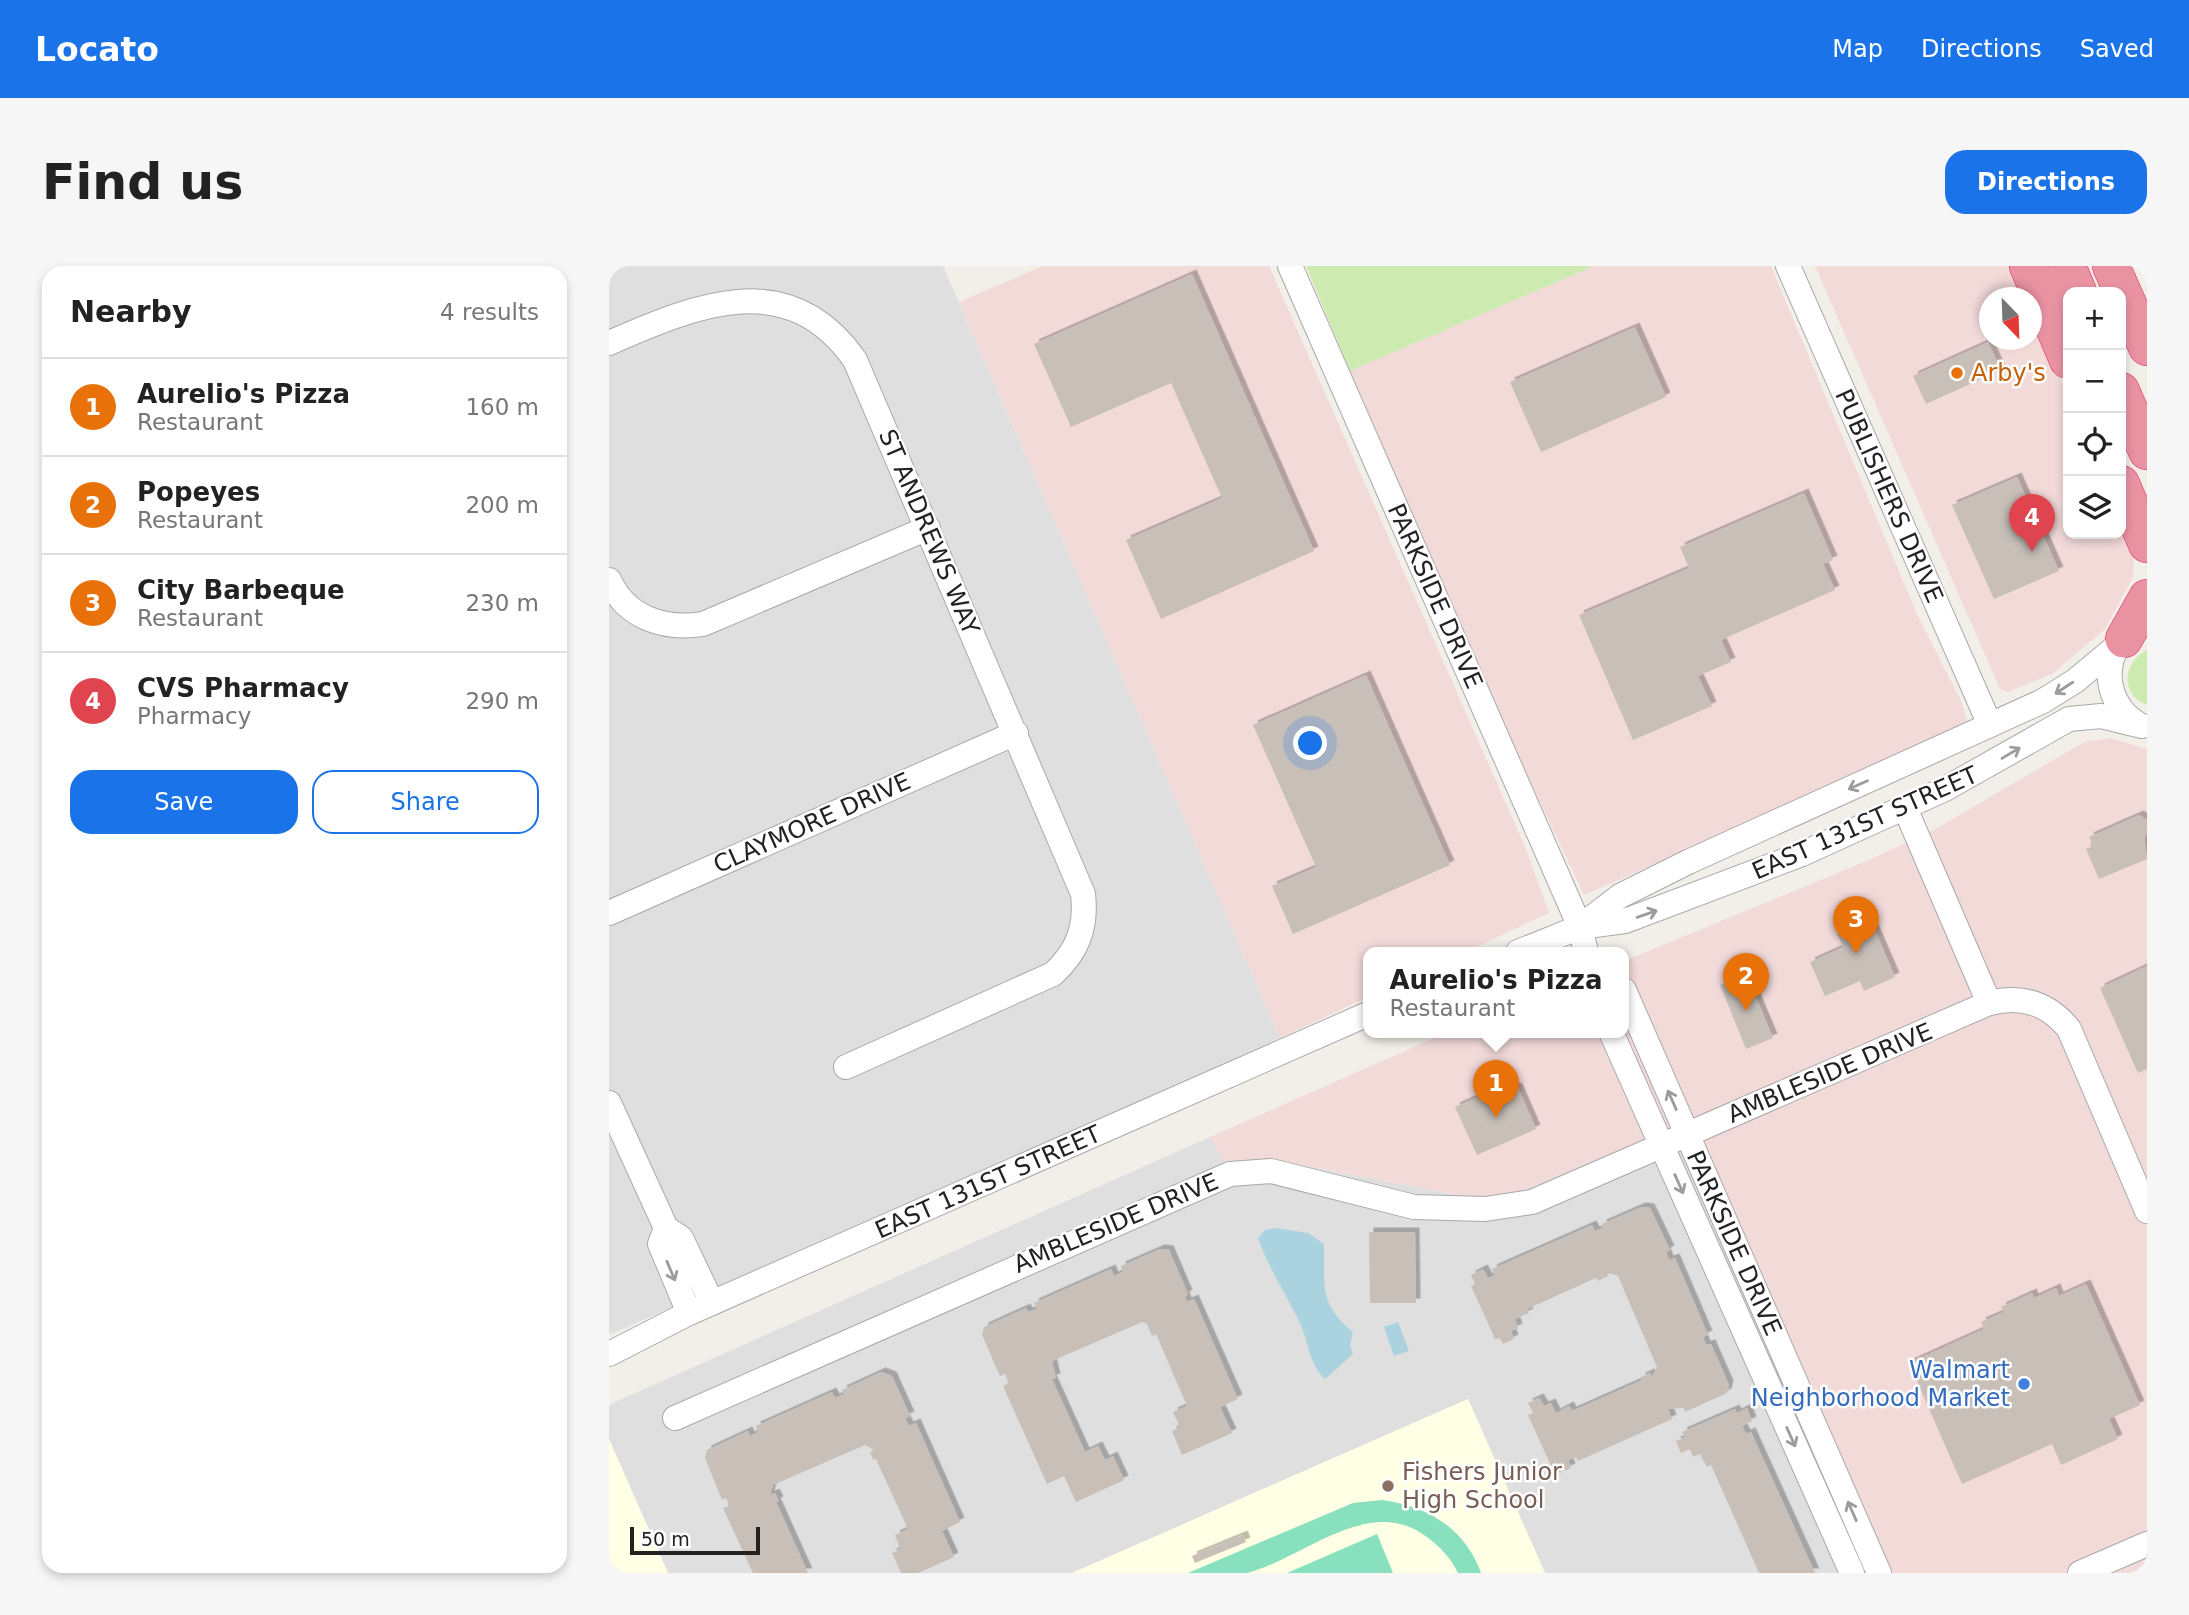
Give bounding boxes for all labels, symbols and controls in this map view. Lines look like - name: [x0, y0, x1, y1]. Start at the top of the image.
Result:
- text: Locato: [35, 30, 159, 69]
- text: Map: [1832, 35, 1883, 63]
- text: Directions: [1921, 35, 2042, 63]
- text: Saved: [2080, 35, 2154, 63]
- button: Directions: [1945, 150, 2147, 214]
- text: Find us: [42, 154, 243, 211]
- north arrow: [1979, 287, 2042, 350]
- map controls: [2063, 287, 2126, 539]
- button: +: [2063, 287, 2126, 350]
- text: Nearby: [70, 294, 192, 329]
- text: 4 results: [440, 299, 539, 325]
- button: −: [2063, 350, 2126, 413]
- place label: Arby's: [1971, 359, 2046, 387]
- marker: Arby's: [1949, 365, 1965, 381]
- text: Aurelio's Pizza: [137, 379, 350, 409]
- street label: PUBLISHERS DRIVE: [1829, 385, 1949, 607]
- text: 1: [85, 394, 101, 420]
- text: 160 m: [465, 394, 539, 420]
- text: Restaurant: [137, 409, 263, 435]
- button: locate: [2063, 413, 2126, 476]
- street label: ST ANDREWS WAY: [873, 425, 985, 639]
- button: layers: [2063, 476, 2126, 539]
- text: Popeyes: [137, 477, 260, 507]
- text: 2: [85, 492, 101, 518]
- text: 200 m: [465, 492, 539, 518]
- pin: 4: [2009, 494, 2055, 552]
- street label: PARKSIDE DRIVE: [1382, 499, 1488, 693]
- text: Restaurant: [137, 507, 263, 533]
- text: City Barbeque: [137, 575, 345, 605]
- text: 3: [85, 590, 101, 616]
- text: 230 m: [465, 590, 539, 616]
- text: Restaurant: [137, 605, 263, 631]
- text: CVS Pharmacy: [137, 673, 349, 703]
- one-way arrow: [2055, 681, 2074, 696]
- text: 4: [85, 688, 101, 714]
- text: 290 m: [465, 688, 539, 714]
- text: Pharmacy: [137, 703, 251, 729]
- your location: [1293, 726, 1327, 760]
- one-way arrow: [2001, 746, 2021, 760]
- street label: EAST 131ST STREET: [1748, 760, 1982, 885]
- street label: CLAYMORE DRIVE: [709, 767, 915, 879]
- button: Save: [70, 770, 298, 834]
- button: Share: [312, 770, 539, 834]
- one-way arrow: [1848, 779, 1870, 792]
- pin: 3: [1833, 896, 1879, 954]
- one-way arrow: [1635, 907, 1657, 919]
- popup: [1363, 947, 1629, 1038]
- pin: 2: [1723, 953, 1769, 1011]
- text: Aurelio's Pizza: [1389, 965, 1603, 995]
- text: Restaurant: [1389, 995, 1515, 1021]
- street label: AMBLESIDE DRIVE: [1723, 1017, 1937, 1129]
- pin: 1: [1473, 1060, 1519, 1118]
- one-way arrow: [1665, 1090, 1678, 1112]
- street label: EAST 131ST STREET: [871, 1119, 1105, 1244]
- street label: PARKSIDE DRIVE: [1681, 1146, 1787, 1340]
- street label: AMBLESIDE DRIVE: [1009, 1167, 1223, 1279]
- one-way arrow: [1673, 1173, 1686, 1194]
- one-way arrow: [665, 1260, 678, 1281]
- place label: Walmart Neighborhood Market: [1751, 1356, 2010, 1412]
- marker: Walmart Neighborhood Market: [2016, 1376, 2032, 1392]
- one-way arrow: [1785, 1425, 1798, 1447]
- place label: Fishers Junior High School: [1402, 1458, 1562, 1514]
- marker: Fishers Junior High School: [1380, 1478, 1396, 1494]
- one-way arrow: [1845, 1500, 1858, 1522]
- scale bar: [630, 1524, 759, 1556]
- text: 50 m: [641, 1528, 690, 1550]

